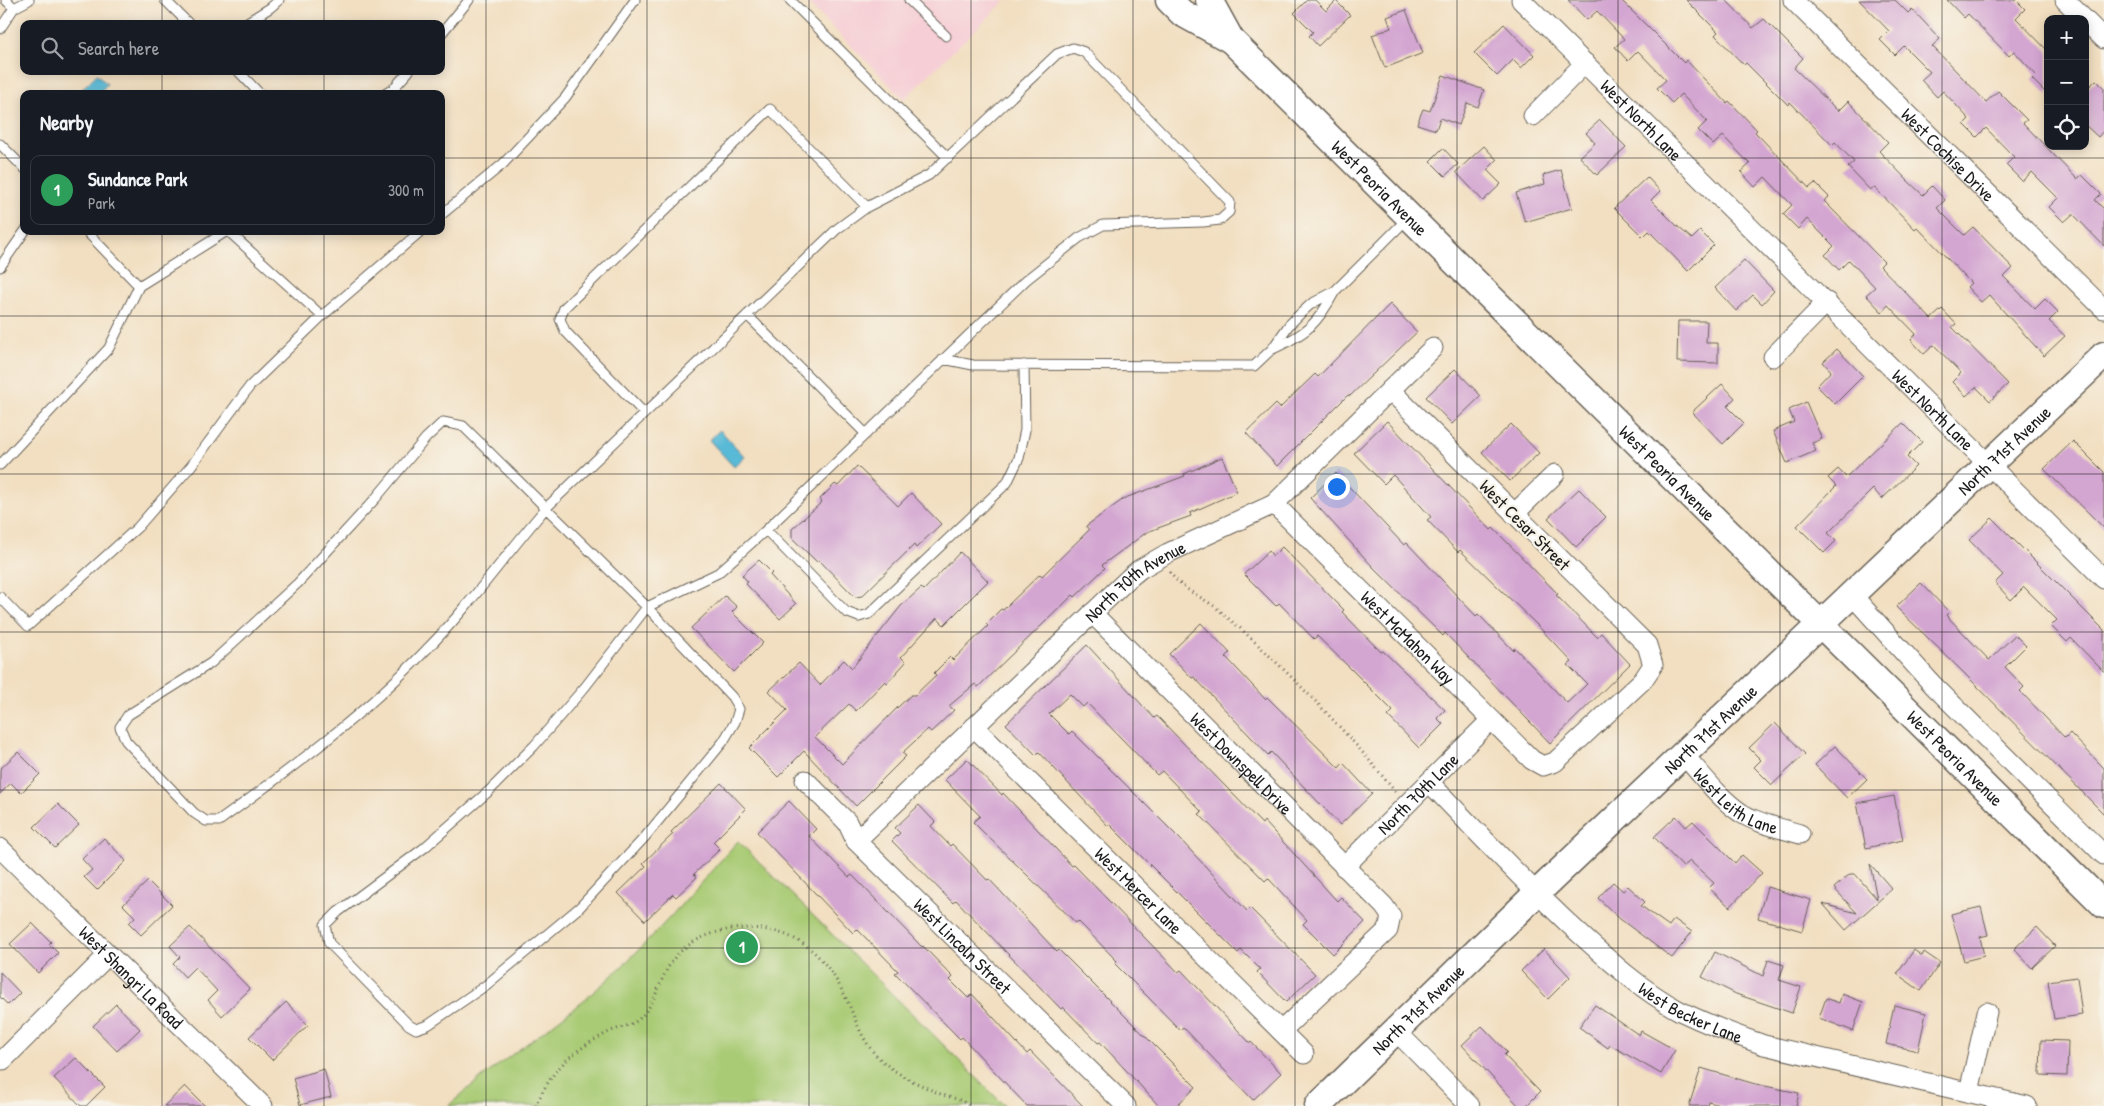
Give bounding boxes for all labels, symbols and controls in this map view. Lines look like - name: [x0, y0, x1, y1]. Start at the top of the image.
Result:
- map controls: [2044, 15, 2089, 150]
- button: +: [2044, 15, 2089, 60]
- search box: [20, 20, 445, 75]
- icon: search: [38, 34, 66, 62]
- text: Search here: [78, 35, 159, 61]
- button: −: [2044, 60, 2089, 105]
- street label: West North Lane: [1595, 73, 1688, 166]
- street label: West Cochise Drive: [1896, 102, 2001, 207]
- button: locate: [2044, 105, 2089, 150]
- text: Nearby: [40, 108, 93, 137]
- street label: West Peoria Avenue: [1326, 134, 1434, 241]
- text: Sundance Park: [88, 166, 187, 192]
- text: 1: [54, 179, 60, 201]
- text: 300 m: [388, 179, 424, 201]
- text: Park: [88, 192, 115, 214]
- street label: West North Lane: [1887, 363, 1980, 456]
- street label: North 71st Avenue: [1952, 400, 2056, 500]
- street label: West Peoria Avenue: [1614, 419, 1721, 526]
- your location: [1324, 474, 1350, 500]
- street label: West Cesar Street: [1474, 474, 1577, 577]
- street label: North 70th Avenue: [1078, 534, 1189, 627]
- street label: West McMahon Way: [1355, 585, 1461, 690]
- street label: North 71st Avenue: [1658, 678, 1762, 779]
- street label: West Peoria Avenue: [1902, 704, 2009, 811]
- street label: West Downspell Drive: [1185, 706, 1298, 820]
- street label: North 70th Lane: [1371, 747, 1464, 840]
- street label: West Leith Lane: [1688, 762, 1781, 840]
- street label: West Mercer Lane: [1089, 841, 1188, 940]
- street label: West Lincoln Street: [908, 892, 1018, 1000]
- street label: West Shangri La Road: [74, 920, 189, 1034]
- pin: 1: [726, 928, 758, 966]
- street label: North 71st Avenue: [1366, 958, 1469, 1060]
- street label: West Becker Lane: [1633, 976, 1746, 1049]

